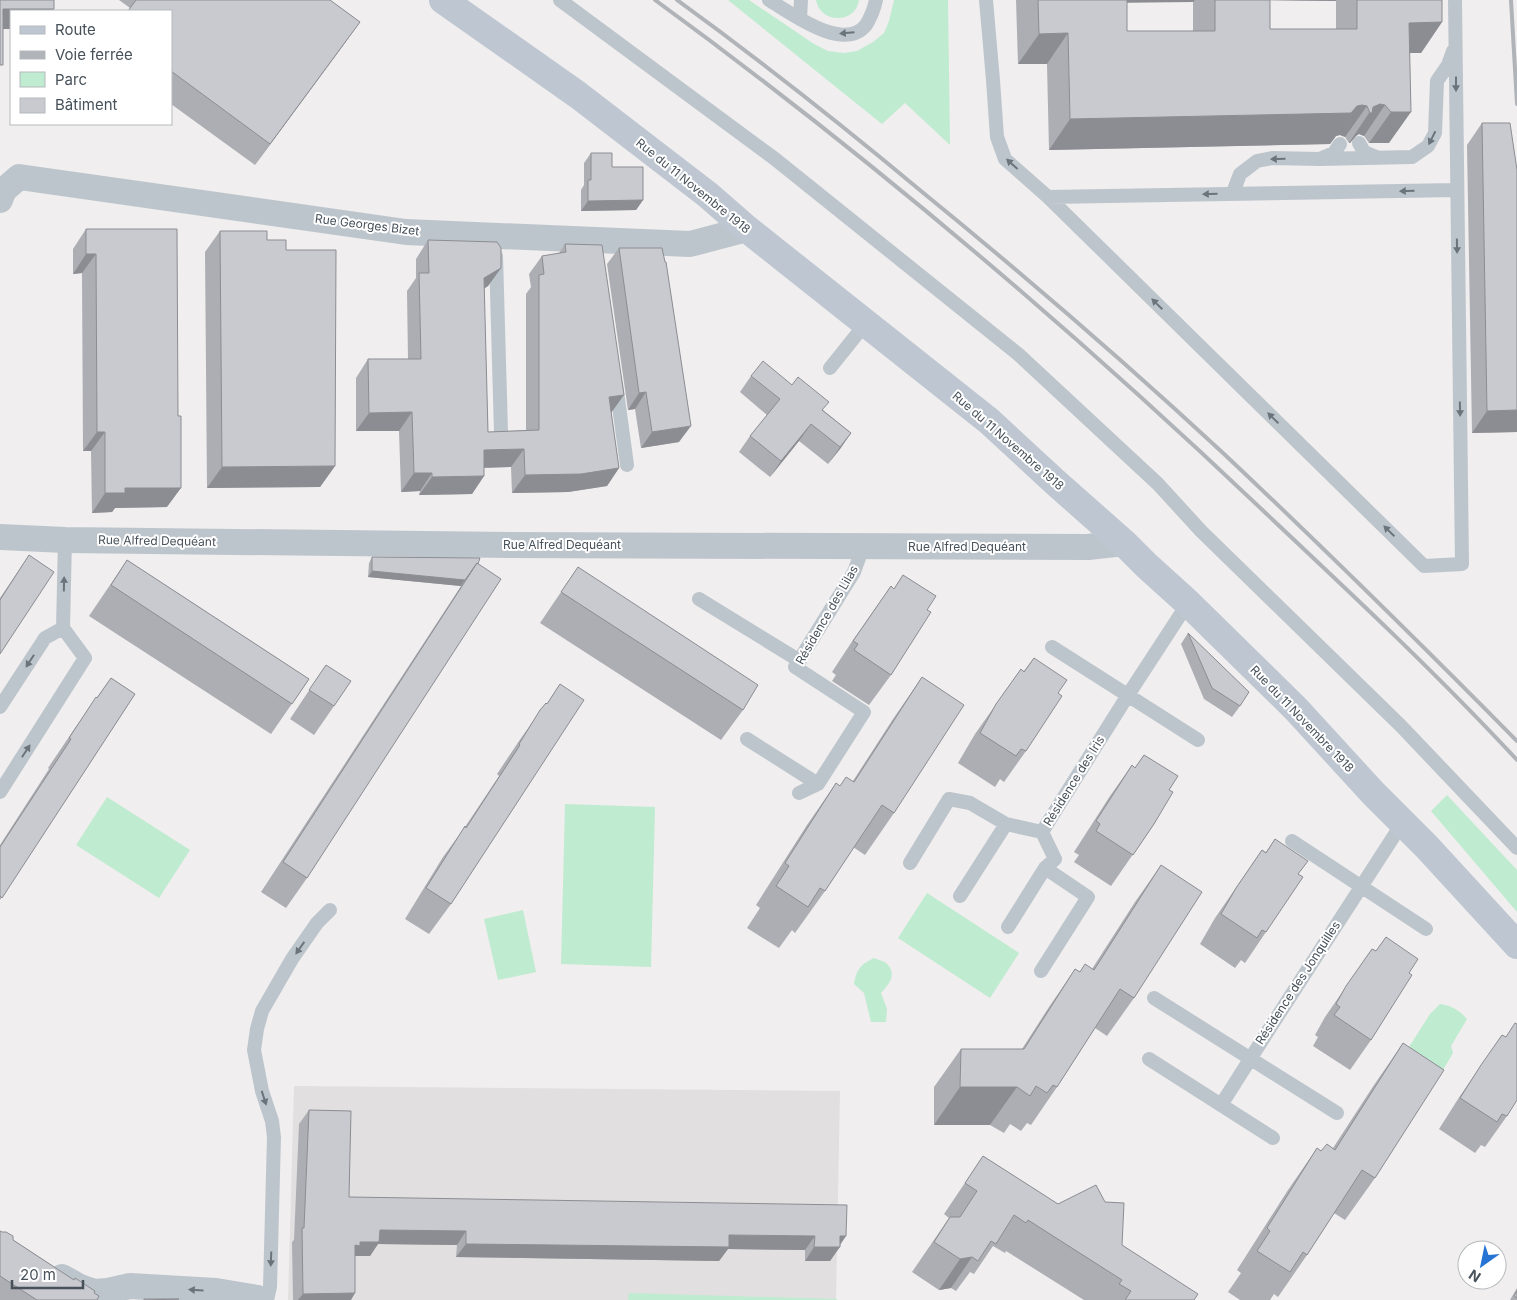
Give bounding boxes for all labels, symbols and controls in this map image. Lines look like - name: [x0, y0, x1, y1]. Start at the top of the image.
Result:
- legend: [10, 10, 172, 125]
- text: Route: [55, 20, 96, 39]
- one-way arrow: [839, 29, 855, 37]
- text: Voie ferrée: [55, 45, 133, 64]
- text: Parc: [55, 70, 87, 89]
- one-way arrow: [1452, 76, 1460, 92]
- text: Bâtiment: [55, 95, 118, 114]
- one-way arrow: [1427, 131, 1436, 146]
- street label: Rue du 11 Novembre 1918: [633, 135, 754, 236]
- one-way arrow: [1269, 155, 1285, 163]
- one-way arrow: [1006, 158, 1018, 170]
- one-way arrow: [1399, 187, 1415, 195]
- one-way arrow: [1202, 190, 1218, 198]
- street label: Rue Georges Bizet: [314, 211, 420, 238]
- one-way arrow: [1453, 238, 1461, 254]
- one-way arrow: [1151, 298, 1163, 310]
- street label: Rue du 11 Novembre 1918: [950, 388, 1067, 493]
- one-way arrow: [1456, 401, 1464, 417]
- one-way arrow: [1267, 412, 1279, 424]
- one-way arrow: [1383, 526, 1395, 538]
- street label: Rue Alfred Dequéant: [98, 532, 216, 549]
- street label: Rue Alfred Dequéant: [503, 537, 621, 552]
- street label: Rue Alfred Dequéant: [908, 539, 1026, 554]
- street label: Résidence des Lilas: [792, 562, 861, 667]
- one-way arrow: [60, 576, 68, 592]
- one-way arrow: [25, 655, 34, 668]
- street label: Rue du 11 Novembre 1918: [1247, 662, 1357, 775]
- street label: Résidence des Iris: [1040, 733, 1107, 829]
- one-way arrow: [22, 744, 31, 757]
- street label: Résidence des Jonquilles: [1252, 918, 1343, 1047]
- one-way arrow: [295, 941, 305, 955]
- one-way arrow: [261, 1091, 269, 1106]
- north arrow: [1457, 1240, 1507, 1290]
- one-way arrow: [266, 1252, 274, 1268]
- scale bar: [12, 1258, 84, 1290]
- text: 20 m: [20, 1265, 56, 1284]
- text: N: [1466, 1266, 1484, 1286]
- one-way arrow: [187, 1285, 203, 1293]

